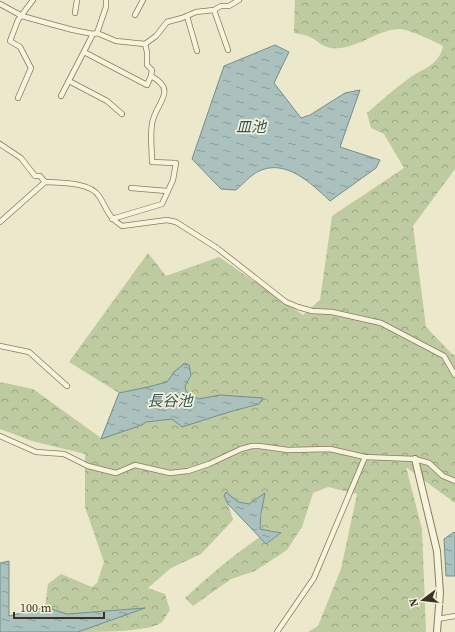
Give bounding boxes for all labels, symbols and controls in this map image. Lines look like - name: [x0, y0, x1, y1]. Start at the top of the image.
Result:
- water label: 皿池: [236, 116, 268, 137]
- water label: 長谷池: [147, 390, 194, 411]
- north arrow: [403, 580, 443, 620]
- scale bar: [14, 594, 104, 620]
- text: N: [406, 597, 422, 608]
- text: 100 m: [20, 600, 52, 616]

